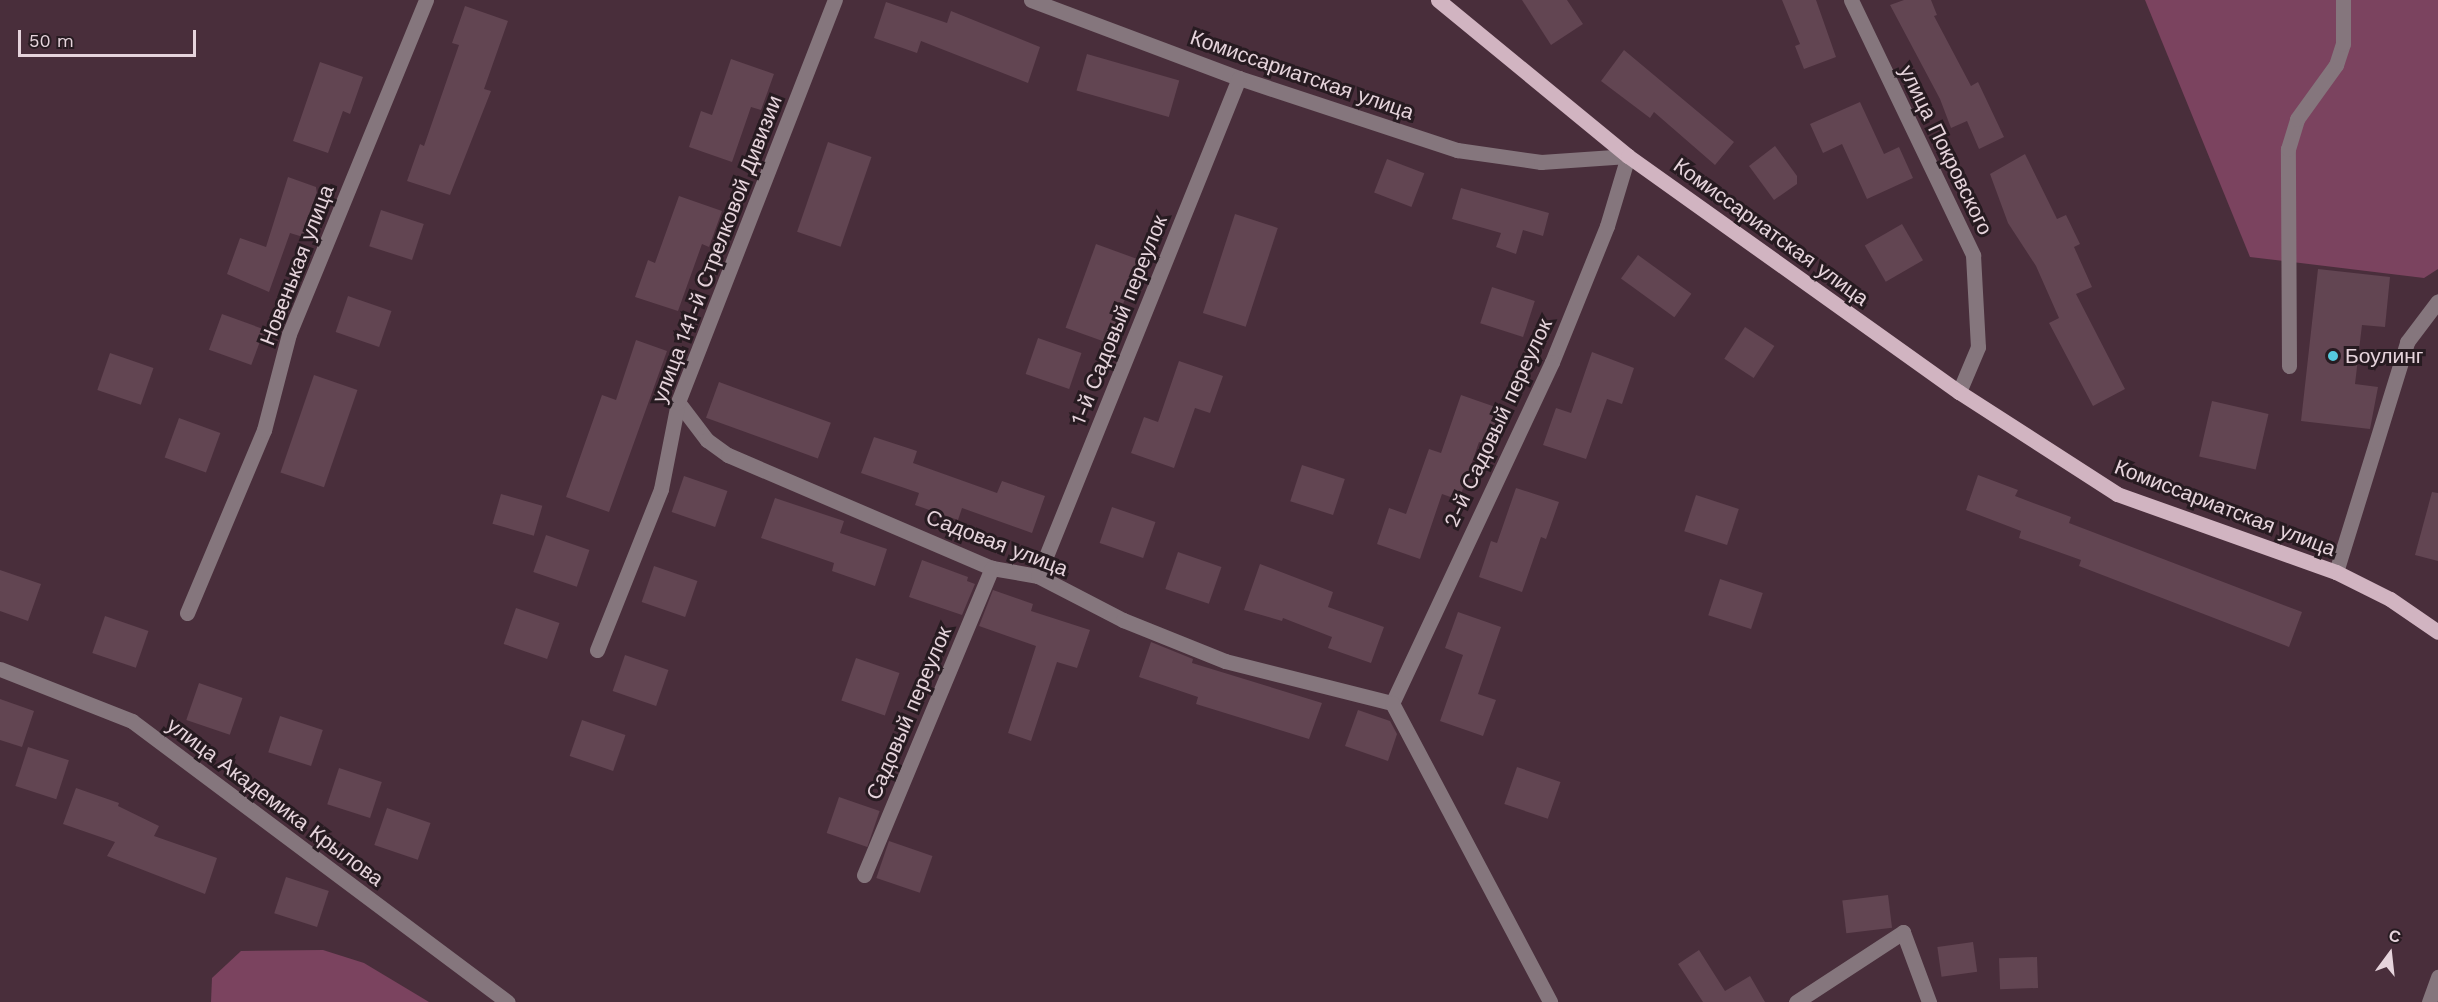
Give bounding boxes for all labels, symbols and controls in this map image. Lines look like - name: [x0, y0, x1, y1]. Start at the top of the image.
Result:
- scale bar: [21, 18, 200, 56]
- street label: Комиссариатская улица: [1187, 25, 1417, 125]
- text: 50 m: [29, 30, 74, 51]
- street label: улица Покровского: [1894, 61, 1998, 239]
- street label: улица 141-й Стрелковой Дивизии: [647, 92, 787, 406]
- street label: Комиссариатская улица: [1669, 153, 1873, 311]
- street label: Новенькая улица: [255, 181, 339, 349]
- street label: 1-й Садовый переулок: [1065, 212, 1173, 428]
- street label: 2-й Садовый переулок: [1439, 315, 1557, 531]
- place label: Боулинг: [2345, 343, 2424, 369]
- marker: Боулинг: [2326, 349, 2340, 363]
- street label: Комиссариатская улица: [2111, 454, 2339, 562]
- street label: Садовая улица: [923, 504, 1071, 582]
- street label: Садовый переулок: [861, 623, 957, 803]
- street label: улица Академика Крылова: [162, 712, 388, 892]
- north arrow: [2360, 924, 2420, 984]
- text: С: [2387, 925, 2403, 947]

